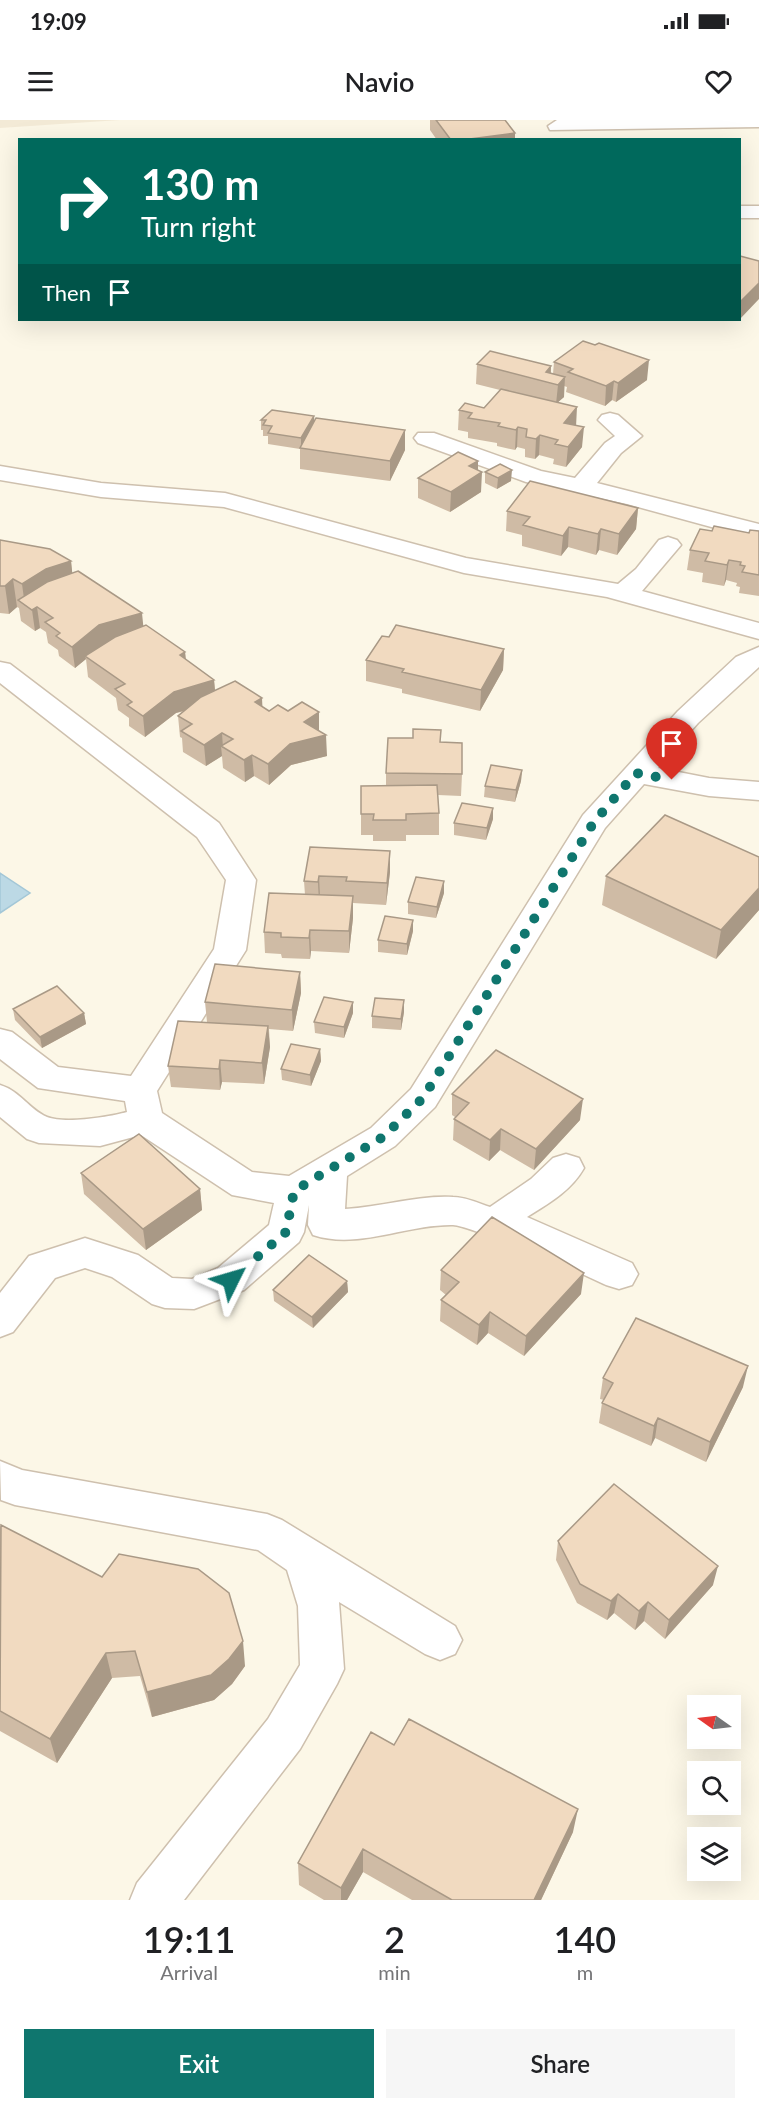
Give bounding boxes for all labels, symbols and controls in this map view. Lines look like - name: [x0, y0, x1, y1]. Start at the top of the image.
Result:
- text: 19:09: [30, 8, 87, 35]
- icon: menu: [24, 65, 57, 98]
- text: Navio: [345, 65, 414, 98]
- icon: heart: [702, 65, 735, 98]
- text: 130 m: [141, 159, 259, 209]
- icon: right: [42, 162, 120, 240]
- text: Turn right: [141, 210, 256, 243]
- icon: arrive: [103, 276, 136, 309]
- text: Then: [42, 279, 91, 306]
- pin: [646, 718, 697, 780]
- icon: arrive: [655, 727, 688, 760]
- position arrow: [199, 1248, 263, 1312]
- north arrow: [687, 1695, 741, 1749]
- map controls: [687, 1695, 741, 1881]
- button: search: [687, 1761, 741, 1815]
- button: layers: [687, 1827, 741, 1881]
- text: 19:11: [143, 1917, 235, 1961]
- text: 2: [384, 1917, 405, 1961]
- text: 140: [554, 1917, 616, 1961]
- text: Arrival: [160, 1960, 218, 1984]
- text: min: [378, 1960, 411, 1984]
- text: m: [577, 1960, 593, 1984]
- button: Exit: [24, 2029, 374, 2098]
- button: Share: [386, 2029, 735, 2098]

